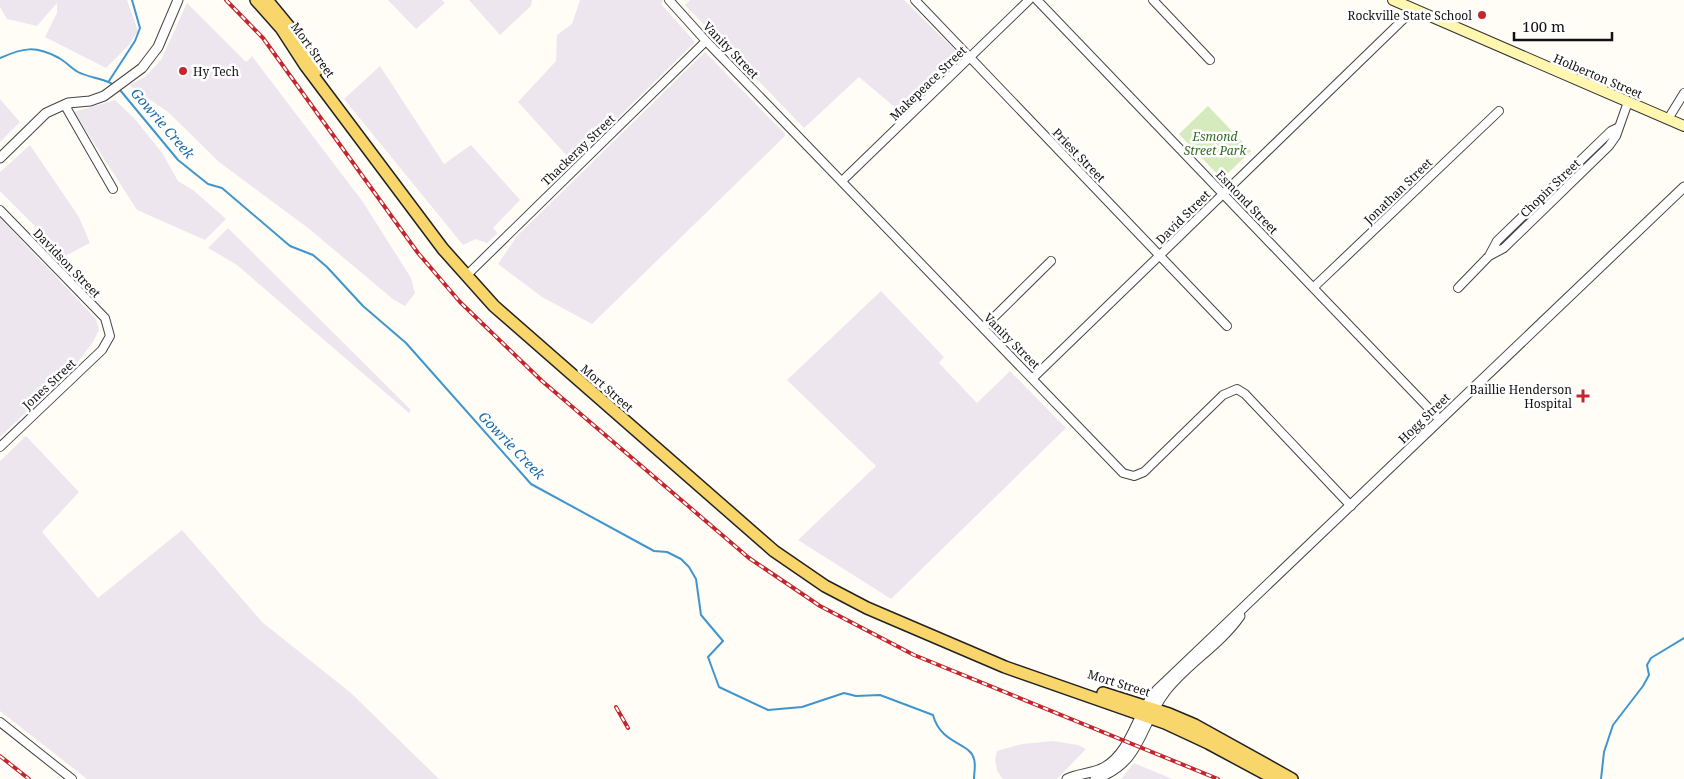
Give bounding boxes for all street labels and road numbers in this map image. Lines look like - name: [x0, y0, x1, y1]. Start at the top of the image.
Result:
- street label: Vanity Street: [699, 18, 763, 82]
- street label: Mort Street: [287, 19, 339, 81]
- street label: Makepeace Street: [886, 42, 970, 124]
- street label: Holberton Street: [1551, 50, 1645, 102]
- street label: Thackeray Street: [538, 110, 618, 190]
- street label: Priest Street: [1049, 124, 1109, 186]
- street label: Jonathan Street: [1359, 154, 1436, 229]
- street label: Chopin Street: [1516, 155, 1584, 221]
- street label: Esmond Street: [1212, 166, 1282, 238]
- street label: David Street: [1152, 186, 1214, 248]
- street label: Davidson Street: [30, 225, 104, 301]
- street label: Vanity Street: [980, 309, 1044, 373]
- street label: Jones Street: [18, 355, 79, 414]
- street label: Mort Street: [577, 360, 637, 416]
- street label: Hogg Street: [1394, 389, 1454, 447]
- street label: Mort Street: [1086, 665, 1152, 701]

